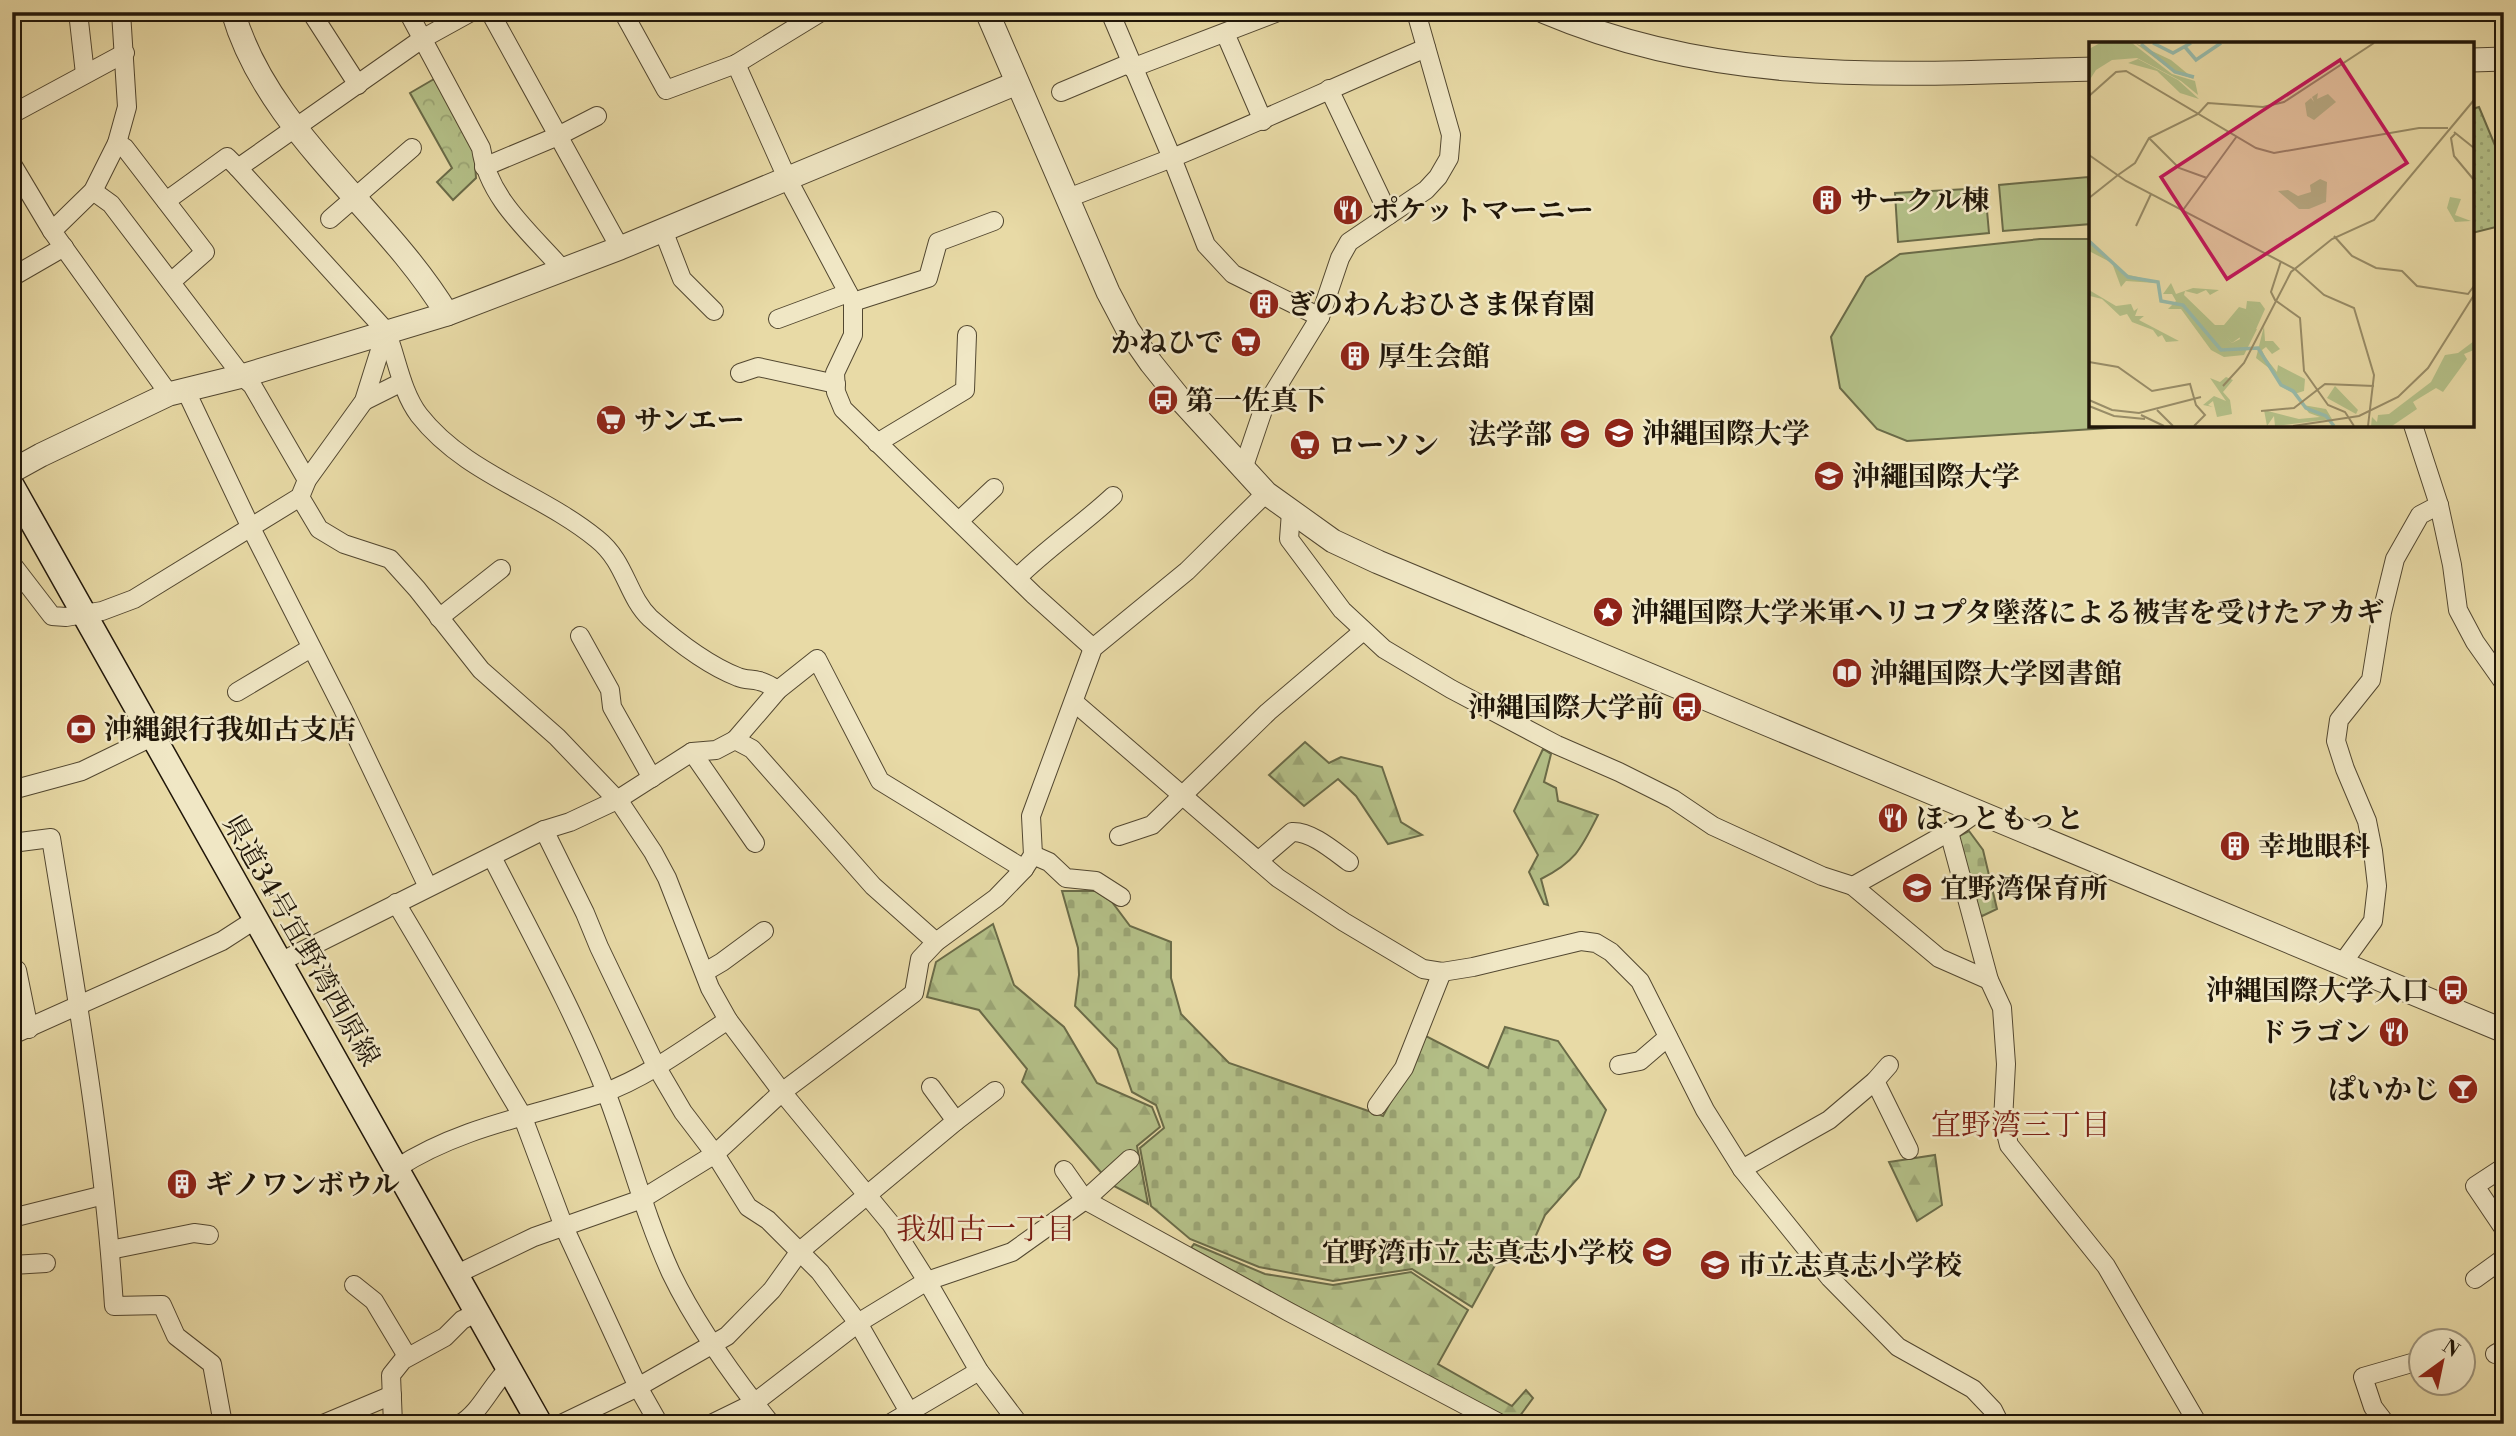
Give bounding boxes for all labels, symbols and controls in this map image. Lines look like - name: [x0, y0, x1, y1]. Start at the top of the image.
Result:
- inset map: [2089, 42, 2474, 427]
- building icon: サークル棟: [1810, 183, 1844, 217]
- place label: サークル棟: [1850, 184, 1989, 219]
- restaurant icon: ポケットマーニー: [1331, 193, 1365, 227]
- place label: ポケットマーニー: [1371, 194, 1594, 229]
- building icon: ぎのわんおひさま保育園: [1247, 287, 1281, 321]
- place label: ぎのわんおひさま保育園: [1287, 288, 1595, 323]
- supermarket icon: かねひで: [1229, 325, 1263, 359]
- place label: かねひで: [1111, 326, 1223, 361]
- building icon: 厚生会館: [1338, 339, 1372, 373]
- place label: 厚生会館: [1378, 340, 1490, 375]
- bus stop icon: 第一佐真下: [1146, 383, 1180, 417]
- place label: 第一佐真下: [1186, 384, 1326, 419]
- supermarket icon: サンエー: [594, 403, 628, 437]
- place label: サンエー: [634, 404, 745, 439]
- school or university icon: 沖縄国際大学: [1602, 416, 1636, 450]
- school or university icon: 法学部: [1558, 417, 1592, 451]
- place label: 沖縄国際大学: [1642, 417, 1810, 452]
- place label: 法学部: [1468, 418, 1552, 453]
- supermarket icon: ローソン: [1288, 428, 1322, 462]
- place label: ローソン: [1328, 429, 1439, 464]
- school or university icon: 沖繩国際大学: [1812, 459, 1846, 493]
- place label: 沖繩国際大学: [1852, 460, 2020, 495]
- place icon: 沖縄国際大学米軍ヘリコプタ墜落による被害を受けたアカギ: [1591, 595, 1625, 629]
- place label: 沖縄国際大学米軍ヘリコプタ墜落による被害を受けたアカギ: [1631, 596, 2384, 631]
- library icon: 沖縄国際大学図書館: [1830, 656, 1864, 690]
- place label: 沖縄国際大学図書館: [1870, 657, 2122, 692]
- bus stop icon: 沖縄国際大学前: [1670, 690, 1704, 724]
- place label: 沖縄国際大学前: [1468, 691, 1664, 726]
- bank icon: 沖縄銀行我如古支店: [64, 712, 98, 746]
- place label: 沖縄銀行我如古支店: [104, 713, 356, 748]
- restaurant icon: ほっともっと: [1876, 801, 1910, 835]
- place label: ほっともっと: [1916, 802, 2084, 837]
- street label: 県道34号宜野湾西原線: [214, 809, 387, 1073]
- building icon: 幸地眼科: [2218, 829, 2252, 863]
- place label: 幸地眼科: [2258, 830, 2371, 865]
- school or university icon: 宜野湾保育所: [1900, 871, 1934, 905]
- place label: 宜野湾保育所: [1940, 872, 2108, 907]
- bus stop icon: 沖縄国際大学入口: [2436, 973, 2470, 1007]
- place label: 沖縄国際大学入口: [2206, 974, 2430, 1009]
- restaurant icon: ドラゴン: [2377, 1015, 2411, 1049]
- place label: ドラゴン: [2259, 1016, 2371, 1051]
- bar icon: ぱいかじ: [2446, 1072, 2480, 1106]
- place label: ぱいかじ: [2328, 1073, 2440, 1108]
- district label: 宜野湾三丁目: [1931, 1107, 2111, 1145]
- building icon: ギノワンボウル: [165, 1167, 199, 1201]
- place label: ギノワンボウル: [205, 1168, 400, 1203]
- district label: 我如古一丁目: [896, 1211, 1076, 1249]
- school or university icon: 宜野湾市立 志真志小学校: [1640, 1235, 1674, 1269]
- place label: 宜野湾市立 志真志小学校: [1322, 1236, 1634, 1271]
- school or university icon: 市立志真志小学校: [1698, 1248, 1732, 1282]
- place label: 市立志真志小学校: [1738, 1249, 1962, 1284]
- north arrow: [2408, 1328, 2478, 1398]
- text: N: [2438, 1334, 2464, 1363]

